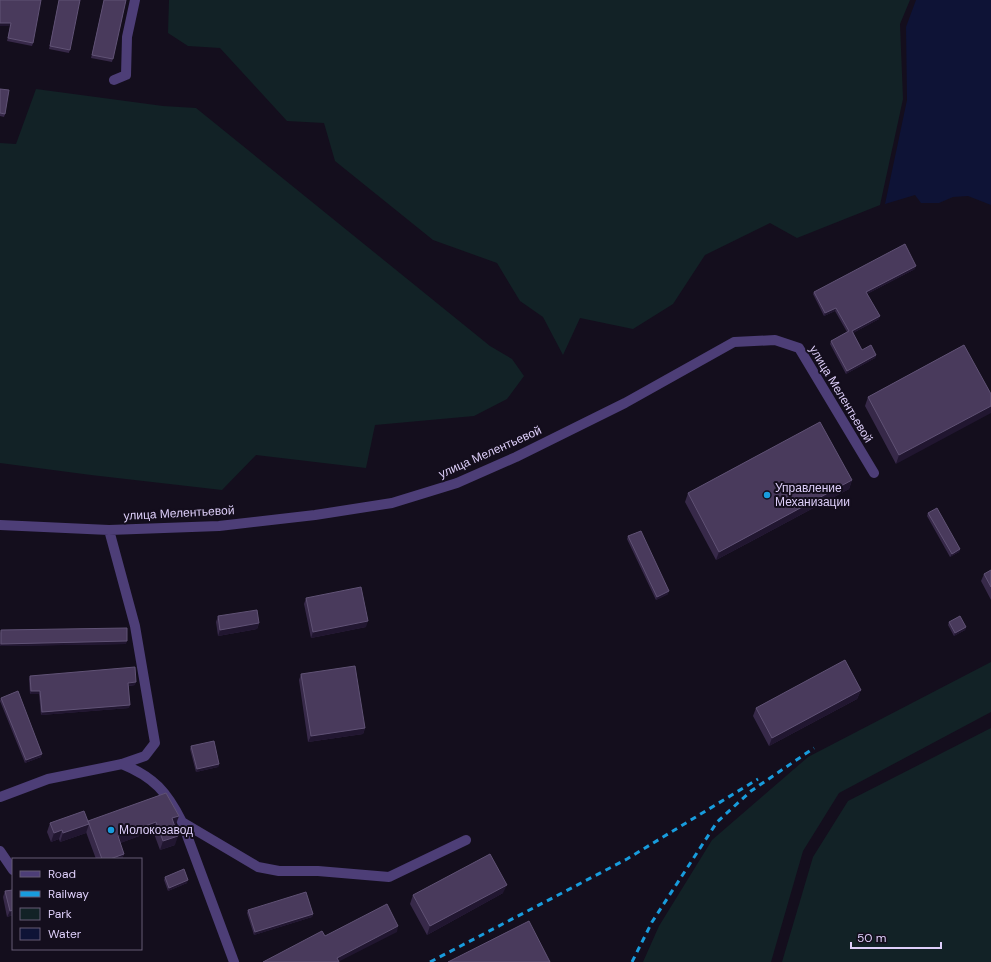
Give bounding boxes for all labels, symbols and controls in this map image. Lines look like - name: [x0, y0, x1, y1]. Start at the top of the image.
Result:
- street label: улица Мелентьевой: [806, 342, 876, 446]
- street label: улица Мелентьевой: [436, 422, 544, 482]
- place label: Управление Механизации: [775, 480, 850, 510]
- marker: Управление Механизации: [762, 490, 772, 500]
- street label: улица Мелентьевой: [123, 502, 235, 524]
- place label: Молокозавод: [119, 822, 193, 838]
- marker: Молокозавод: [106, 825, 116, 835]
- legend: [12, 858, 142, 950]
- text: Road: [48, 866, 76, 882]
- text: Railway: [48, 886, 89, 902]
- text: Park: [48, 906, 72, 922]
- scale bar: [851, 924, 941, 950]
- text: Water: [48, 926, 82, 942]
- text: 50 m: [857, 930, 886, 946]

